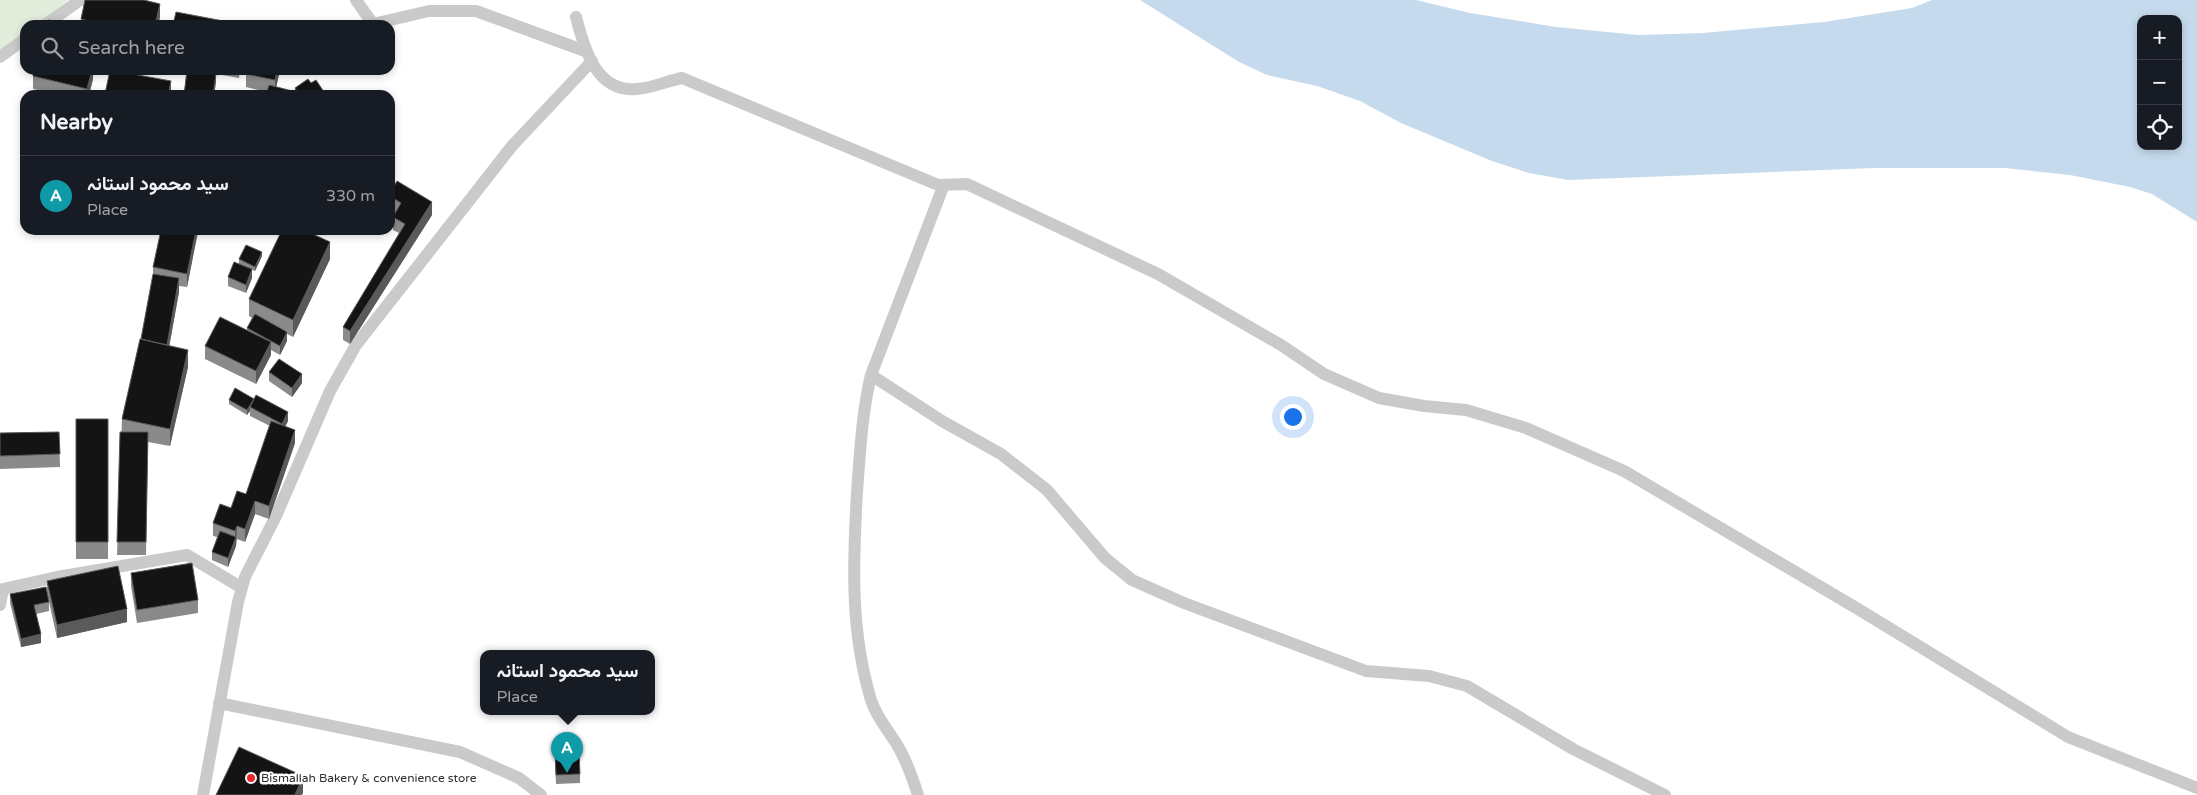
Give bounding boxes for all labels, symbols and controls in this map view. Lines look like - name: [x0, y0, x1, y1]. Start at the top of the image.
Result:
- map controls: [2137, 15, 2182, 150]
- button: +: [2137, 15, 2182, 60]
- search box: [20, 20, 395, 75]
- icon: search: [38, 34, 66, 62]
- text: Search here: [78, 37, 185, 59]
- button: −: [2137, 60, 2182, 105]
- button: locate: [2137, 105, 2182, 150]
- text: Nearby: [40, 110, 113, 135]
- text: سید محمود استانہ: [87, 173, 229, 195]
- text: A: [50, 186, 62, 206]
- text: 330 m: [326, 186, 375, 206]
- text: Place: [87, 200, 128, 220]
- your location: [1280, 404, 1306, 430]
- popup: [480, 650, 655, 715]
- text: سید محمود استانہ: [497, 660, 638, 682]
- text: Place: [497, 687, 538, 707]
- pin: A: [551, 732, 583, 773]
- place label: Bismallah Bakery & convenience store: [261, 771, 477, 785]
- marker: Bismallah Bakery & convenience store: [245, 772, 257, 784]

